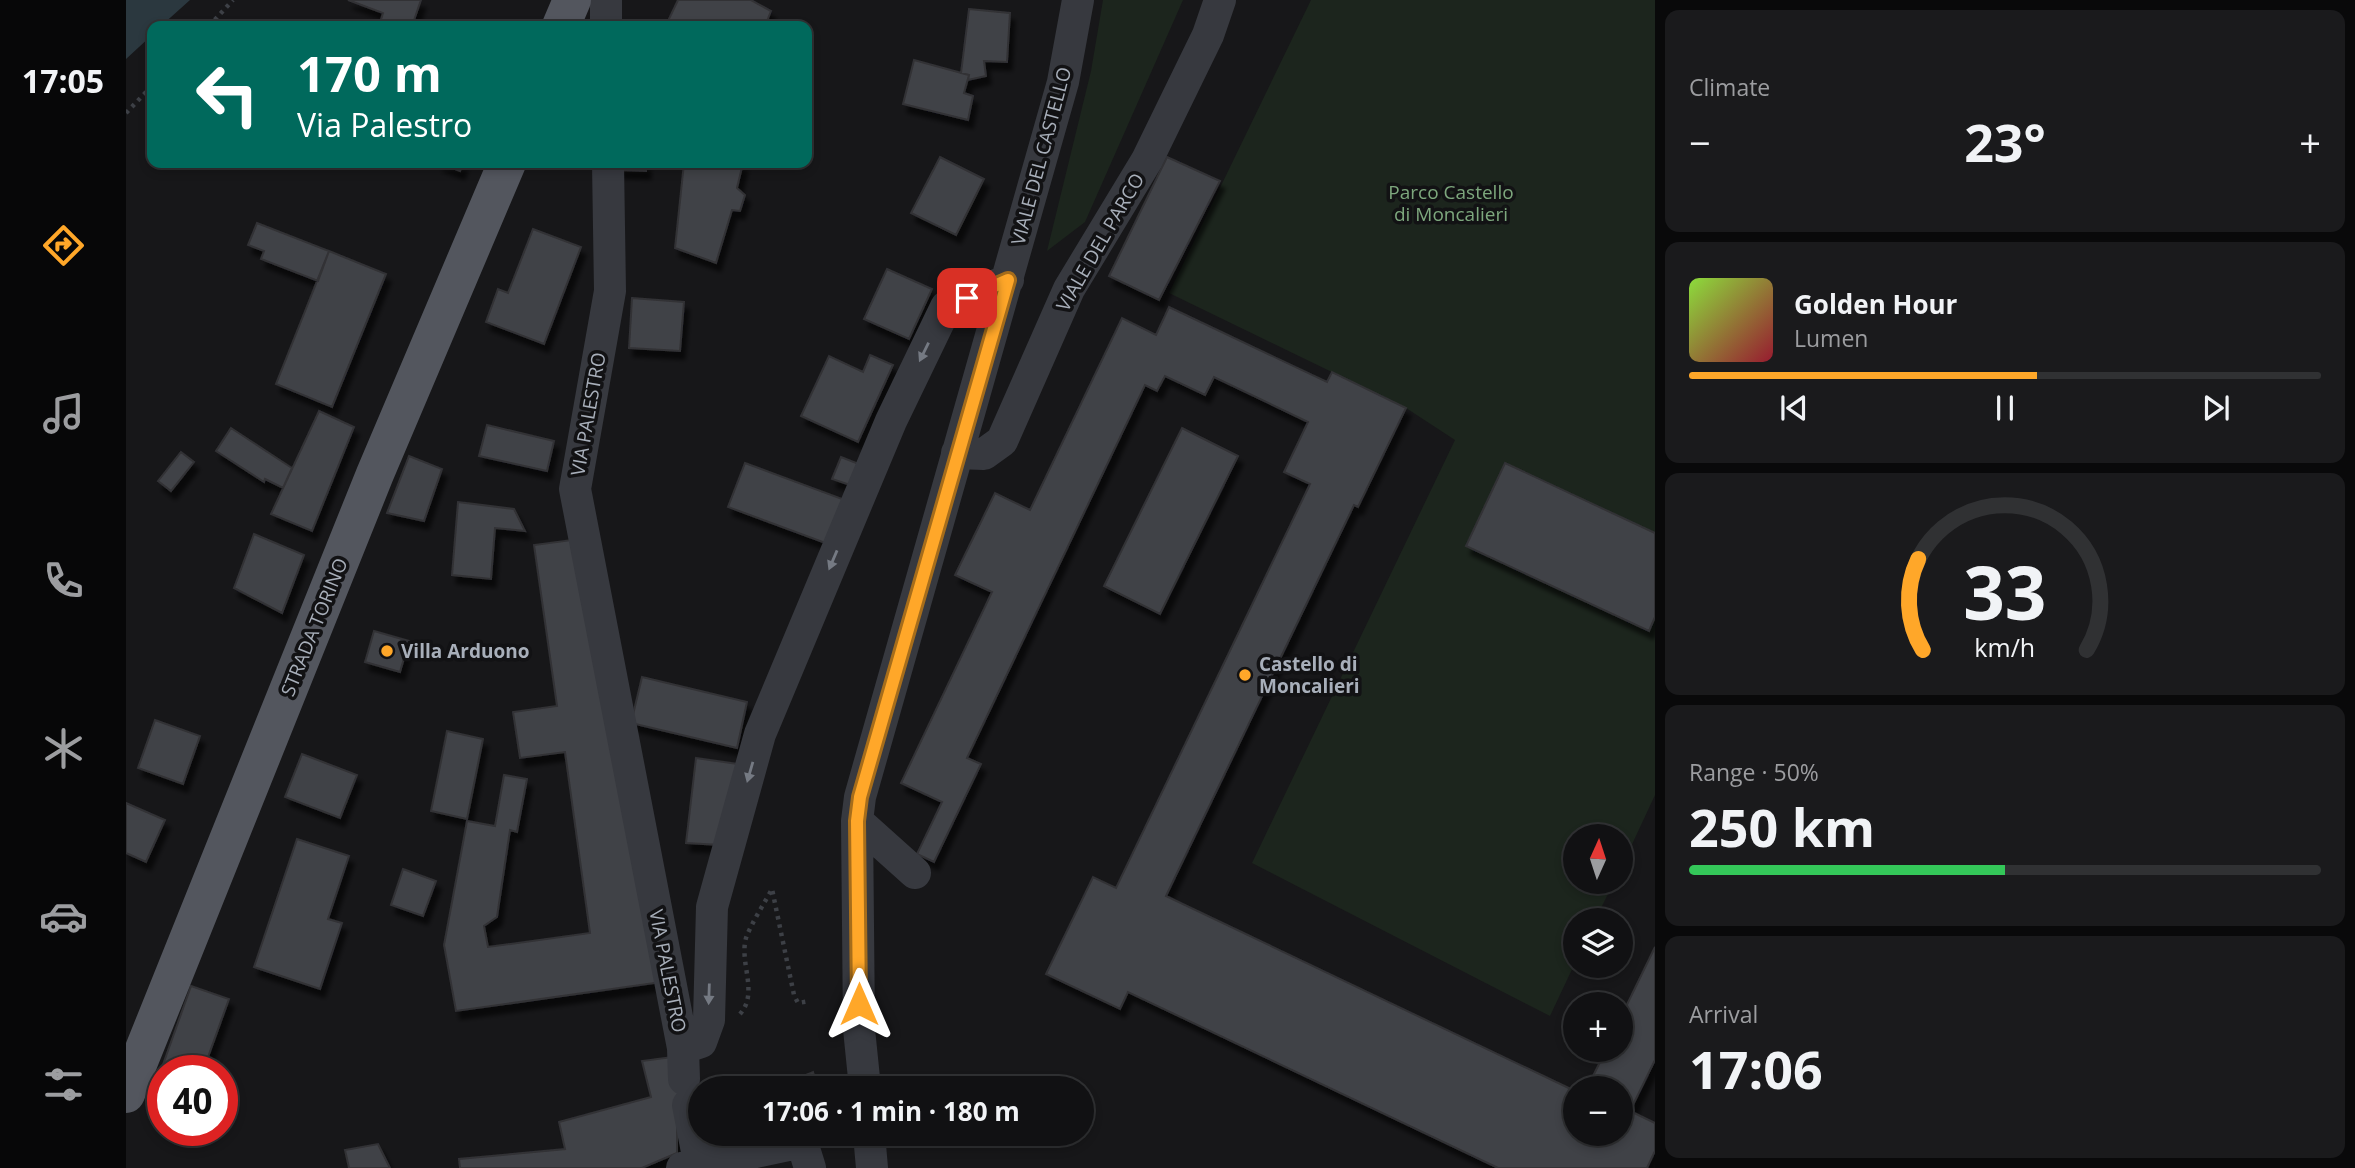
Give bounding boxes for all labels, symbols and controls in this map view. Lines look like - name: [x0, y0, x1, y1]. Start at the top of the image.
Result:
- text: 170 m: [297, 40, 442, 106]
- icon: left: [182, 49, 273, 140]
- text: 17:05: [22, 59, 104, 102]
- street label: VIALE DEL CASTELLO: [1005, 64, 1077, 248]
- text: Climate: [1689, 71, 1770, 103]
- text: Via Palestro: [297, 103, 472, 146]
- text: 23°: [1964, 106, 2046, 177]
- text: −: [1689, 116, 1711, 168]
- text: +: [2299, 116, 2321, 168]
- street label: VIALE DEL PARCO: [1050, 168, 1150, 316]
- park label: Parco Castello di Moncalieri: [1388, 179, 1514, 227]
- icon: directions: [39, 221, 88, 270]
- pin: [937, 268, 997, 328]
- icon: arrive: [948, 279, 986, 317]
- text: Golden Hour: [1794, 286, 1957, 322]
- text: Lumen: [1794, 322, 1868, 354]
- one-way arrow: [919, 342, 930, 362]
- street label: VIA PALESTRO: [564, 350, 612, 478]
- icon: music: [39, 389, 88, 438]
- icon: previous: [1775, 389, 1813, 427]
- icon: pause: [1986, 389, 2024, 427]
- icon: next: [2197, 389, 2235, 427]
- text: 33: [1963, 542, 2047, 641]
- one-way arrow: [827, 550, 838, 571]
- street label: STRADA TORINO: [274, 554, 354, 700]
- icon: phone: [39, 556, 88, 605]
- text: km/h: [1975, 630, 2035, 664]
- place label: Villa Arduono: [401, 638, 529, 664]
- marker: Villa Arduono: [379, 643, 395, 659]
- place label: Castello di Moncalieri: [1259, 651, 1360, 699]
- marker: Castello di Moncalieri: [1237, 667, 1253, 683]
- icon: climate: [39, 724, 88, 773]
- text: Range · 50%: [1689, 756, 1819, 788]
- one-way arrow: [744, 761, 754, 782]
- text: 250 km: [1689, 791, 1875, 862]
- north arrow: [1563, 824, 1633, 894]
- map controls: [1563, 824, 1633, 1146]
- icon: car: [39, 892, 88, 941]
- street label: VIA PALESTRO: [643, 907, 693, 1035]
- button: layers: [1563, 908, 1633, 978]
- position arrow: [822, 967, 896, 1041]
- one-way arrow: [704, 983, 715, 1005]
- button: +: [1563, 992, 1633, 1062]
- text: Arrival: [1689, 998, 1758, 1030]
- text: 17:06: [1689, 1033, 1823, 1104]
- speed limit sign: 40: [147, 1055, 238, 1146]
- icon: filters: [39, 1060, 88, 1109]
- button: −: [1563, 1076, 1633, 1146]
- text: 17:06 · 1 min · 180 m: [762, 1093, 1020, 1129]

